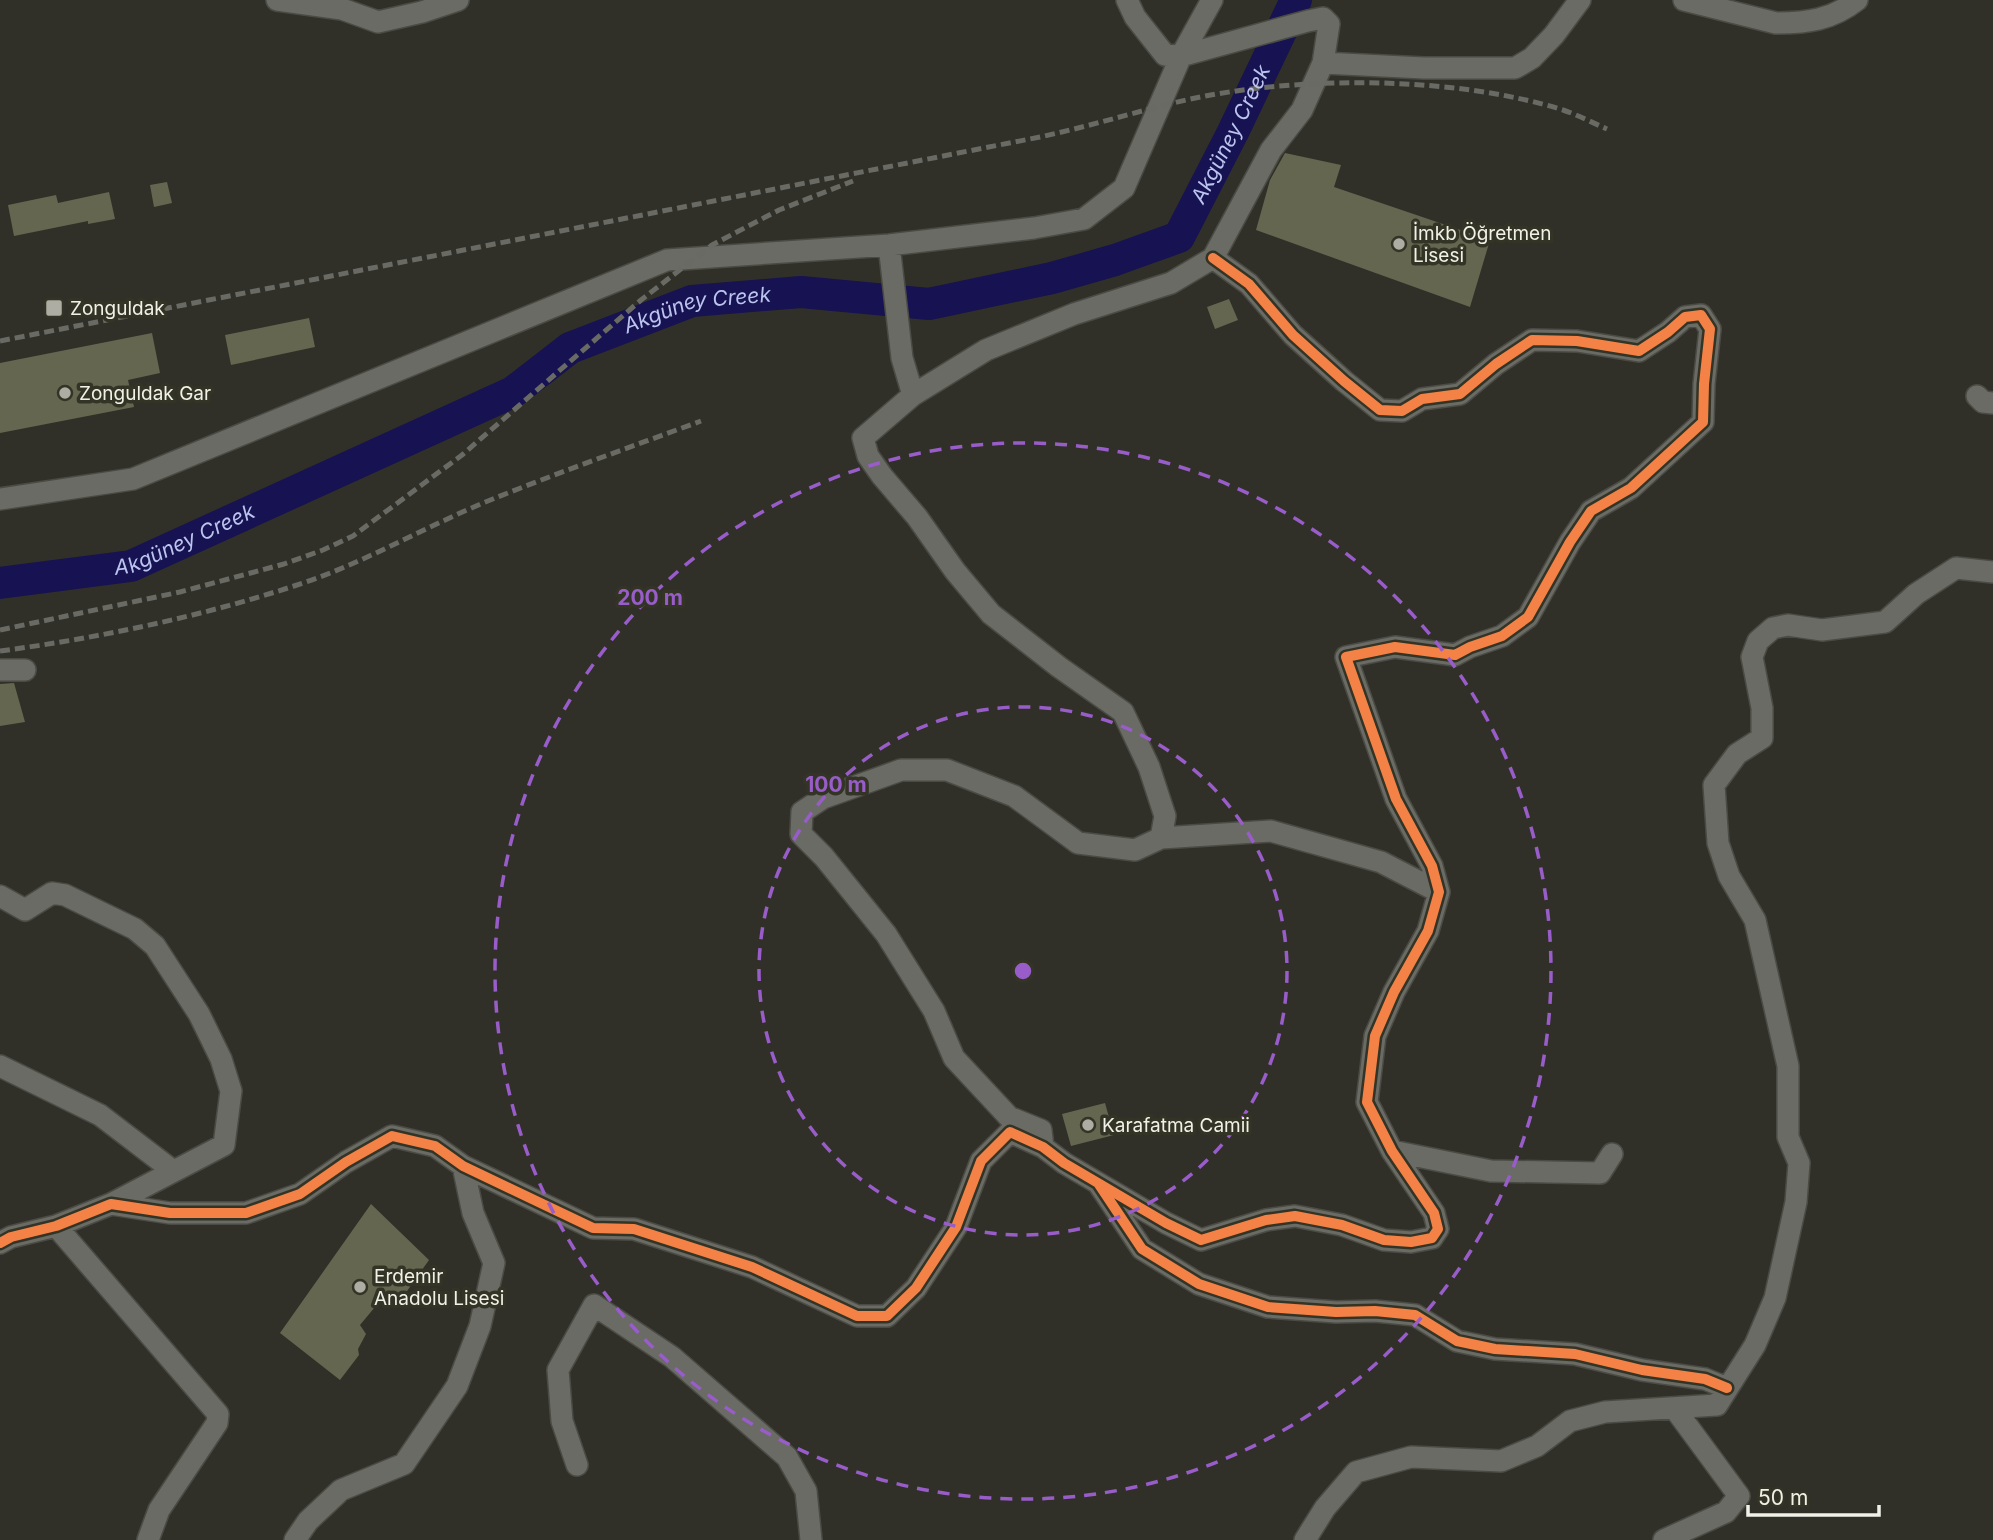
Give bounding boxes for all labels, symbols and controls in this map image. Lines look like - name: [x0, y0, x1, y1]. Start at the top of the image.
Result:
- water label: Akgüney Creek: [1185, 60, 1275, 208]
- place label: İmkb Öğretmen Lisesi: [1413, 222, 1551, 267]
- marker: İmkb Öğretmen Lisesi: [1391, 236, 1407, 252]
- water label: Akgüney Creek: [619, 281, 772, 339]
- place label: Zonguldak: [70, 297, 165, 320]
- marker: Zonguldak: [44, 298, 64, 318]
- place label: Zonguldak Gar: [79, 382, 211, 405]
- marker: Zonguldak Gar: [57, 385, 73, 401]
- water label: Akgüney Creek: [112, 498, 259, 580]
- text: 200 m: [617, 585, 683, 610]
- text: 100 m: [805, 772, 867, 797]
- centre of rings: [1011, 959, 1035, 983]
- place label: Karafatma Camii: [1102, 1114, 1250, 1137]
- marker: Karafatma Camii: [1080, 1117, 1096, 1133]
- place label: Erdemir Anadolu Lisesi: [374, 1265, 504, 1310]
- marker: Erdemir Anadolu Lisesi: [352, 1279, 368, 1295]
- scale bar: [1748, 1474, 1879, 1518]
- text: 50 m: [1758, 1485, 1808, 1510]

